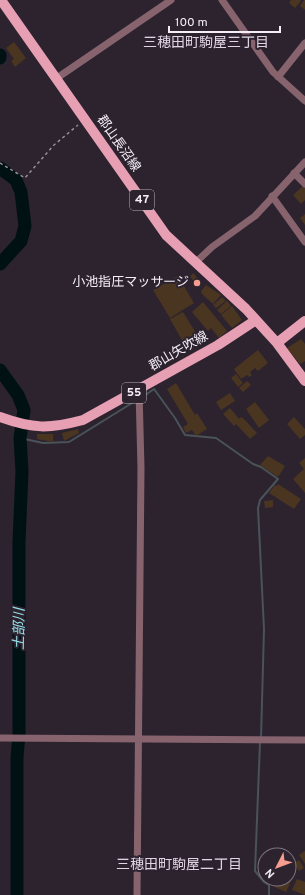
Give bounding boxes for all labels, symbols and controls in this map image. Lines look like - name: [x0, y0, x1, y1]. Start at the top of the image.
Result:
- scale bar: [169, 8, 280, 34]
- text: 100 m: [175, 15, 208, 31]
- district label: 三穂田町駒屋三丁目: [143, 35, 269, 52]
- street label: 郡山長沼線: [93, 112, 144, 175]
- road number: 47: [130, 190, 154, 210]
- place label: 小池指圧マッサージ: [72, 274, 189, 291]
- marker: 小池指圧マッサージ: [192, 278, 202, 288]
- street label: 郡山矢吹線: [146, 328, 211, 375]
- road number: 55: [122, 383, 146, 403]
- water label: 土部川: [11, 606, 29, 650]
- north arrow: [257, 847, 297, 887]
- district label: 三穂田町駒屋二丁目: [116, 857, 242, 874]
- text: N: [262, 865, 278, 881]

